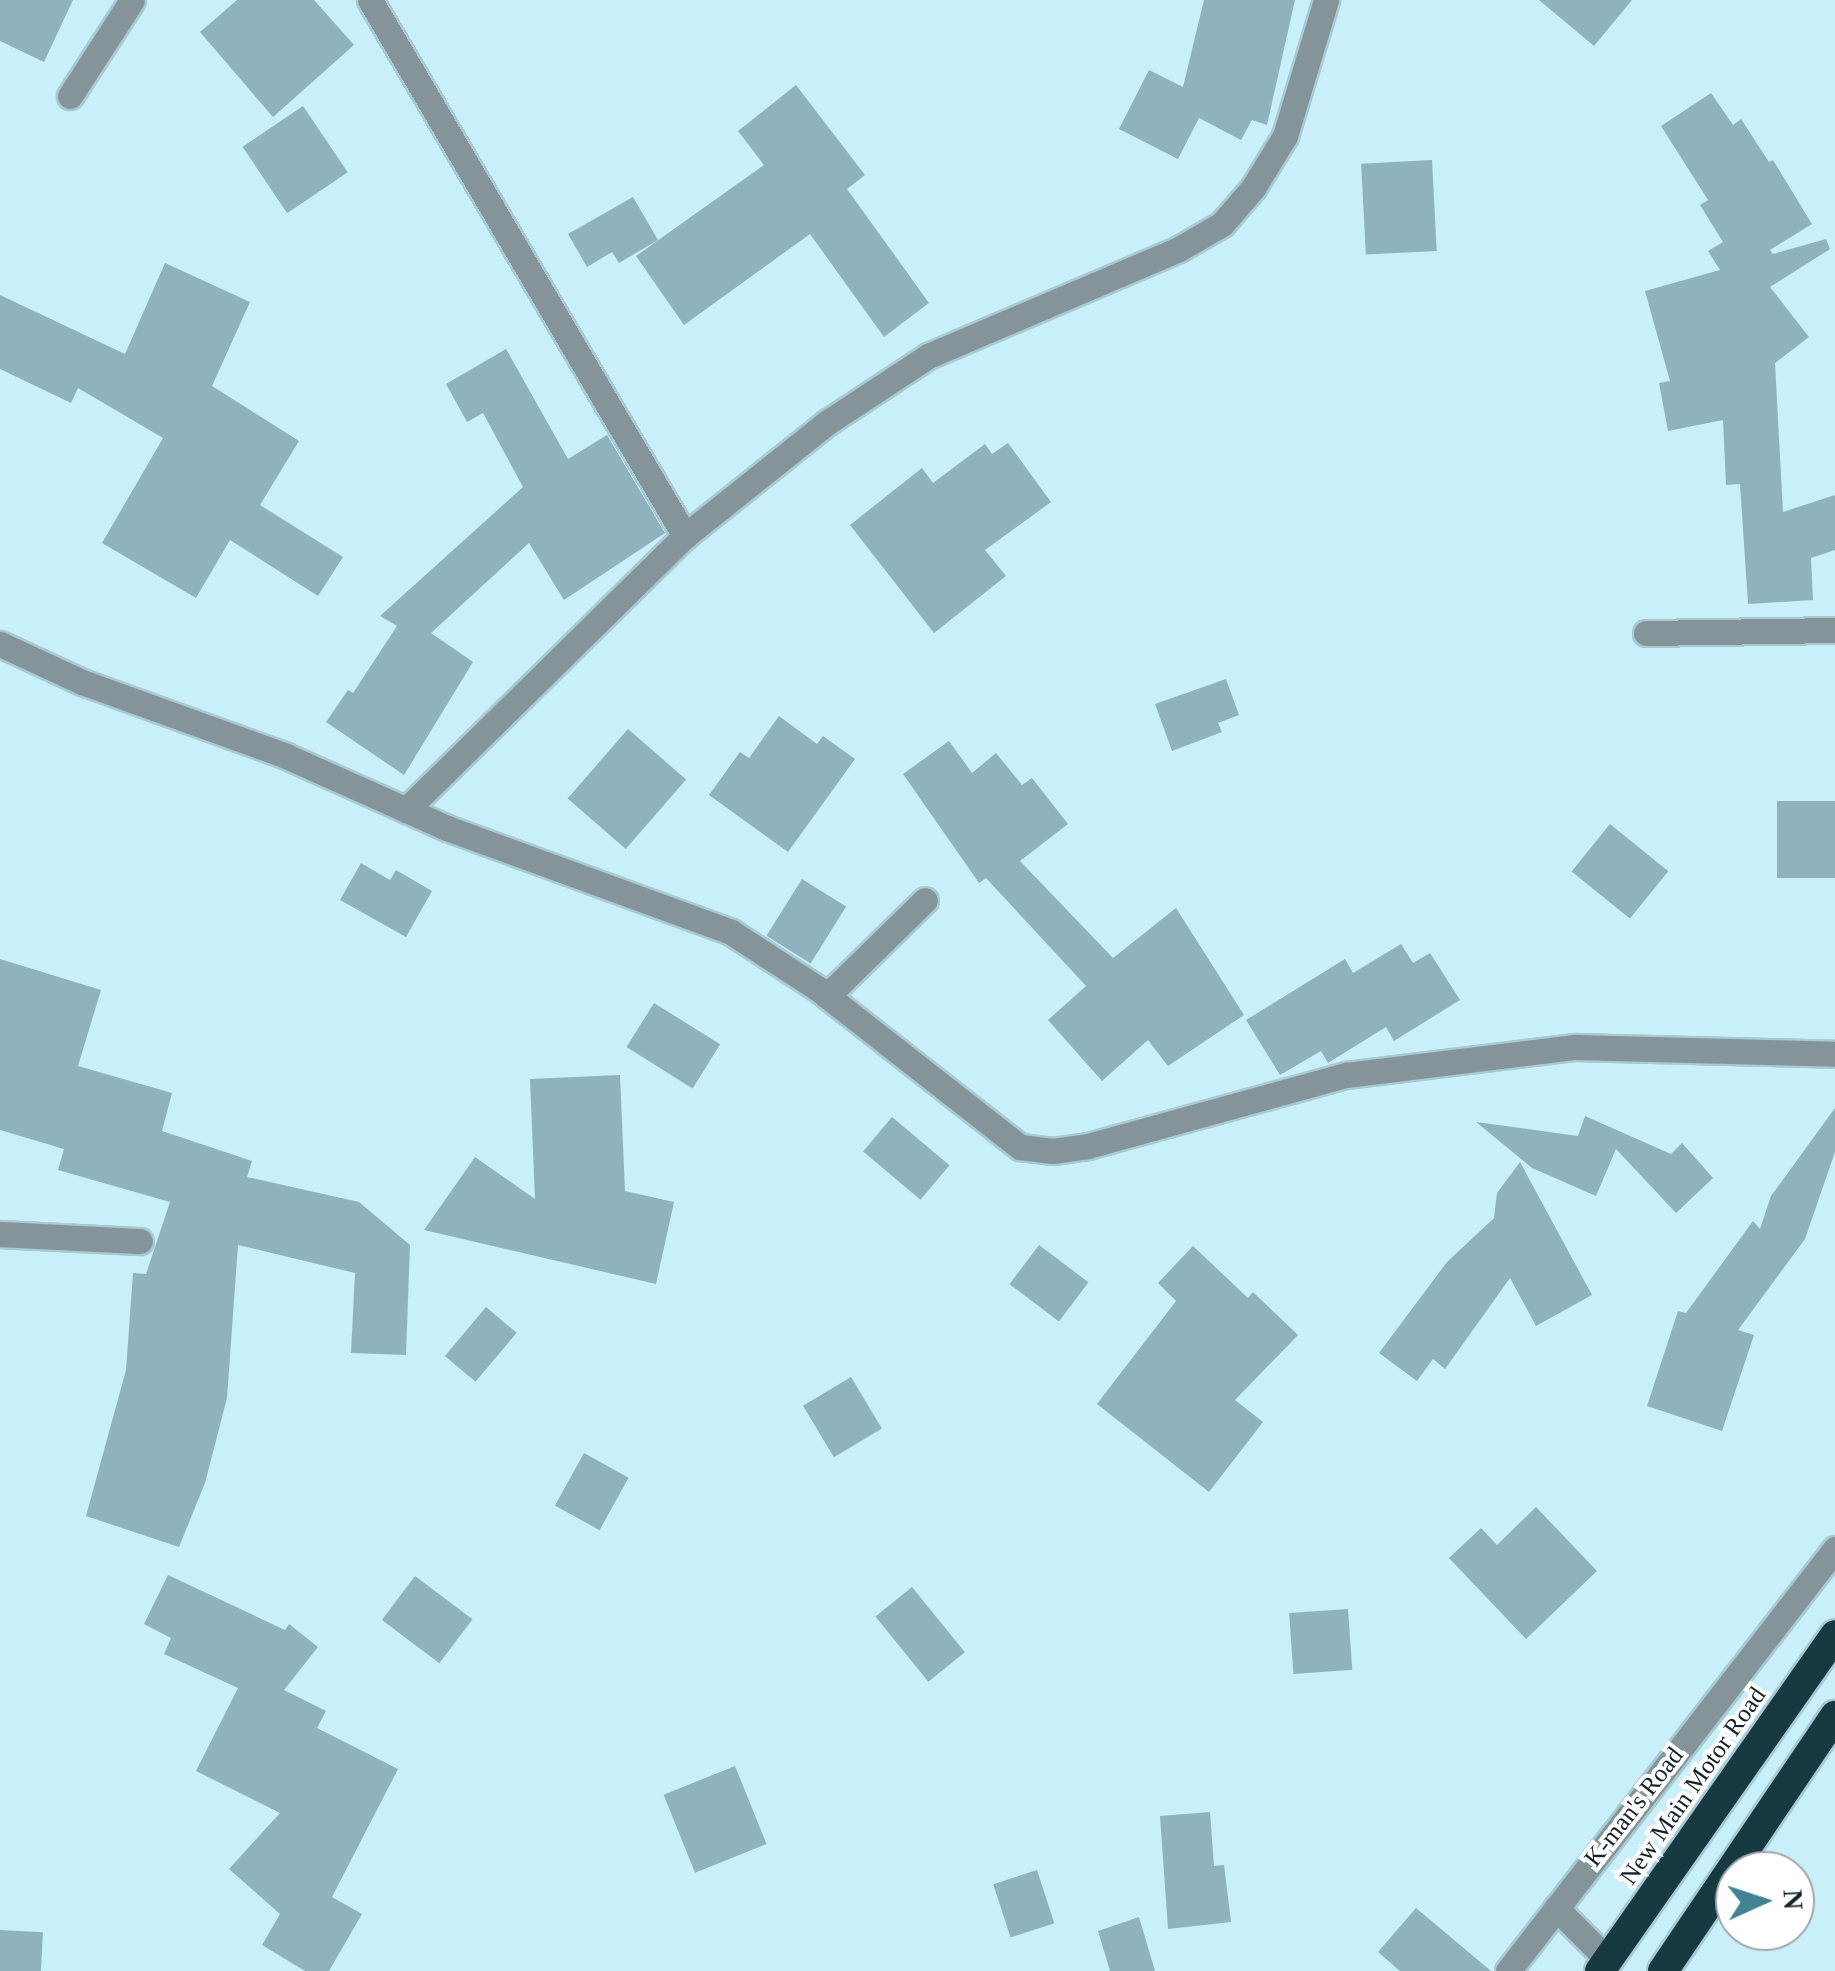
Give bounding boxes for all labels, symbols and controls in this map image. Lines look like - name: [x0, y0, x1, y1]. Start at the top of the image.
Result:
- street label: New Main Motor Road: [1614, 1682, 1772, 1890]
- street label: K-man's Road: [1578, 1742, 1690, 1872]
- north arrow: [1715, 1851, 1815, 1951]
- text: N: [1777, 1889, 1809, 1910]

